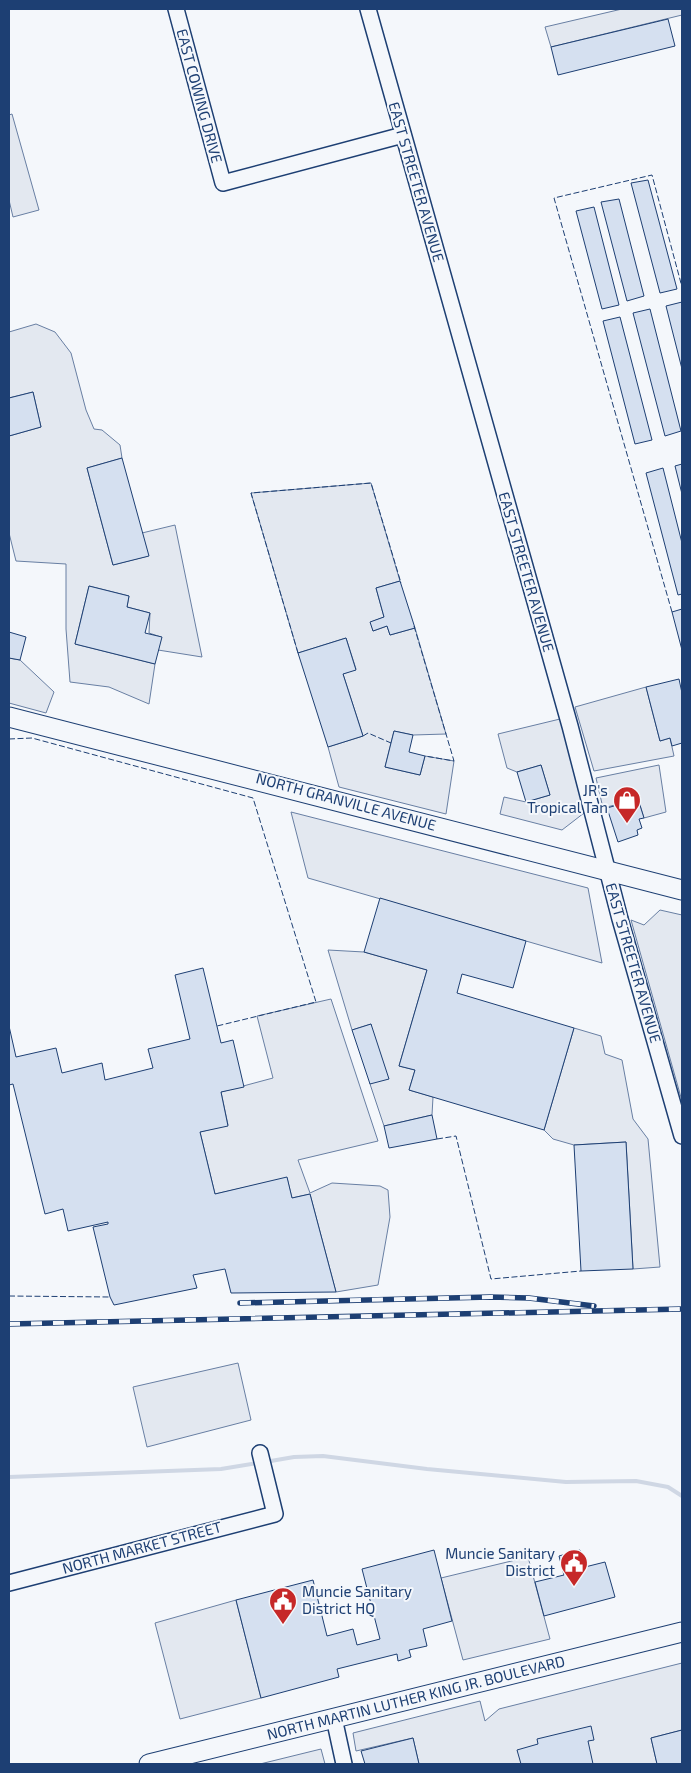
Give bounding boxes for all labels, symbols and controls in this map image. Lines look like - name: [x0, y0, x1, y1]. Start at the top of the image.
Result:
- street label: EAST COWING DRIVE: [173, 27, 227, 165]
- street label: EAST STREETER AVENUE: [385, 100, 448, 264]
- street label: EAST STREETER AVENUE: [495, 490, 558, 654]
- street label: NORTH GRANVILLE AVENUE: [254, 768, 438, 834]
- place label: JR's Tropical Tan: [527, 781, 608, 816]
- shop icon: JR's Tropical Tan: [612, 785, 642, 824]
- street label: EAST STREETER AVENUE: [602, 881, 665, 1045]
- street label: NORTH MARKET STREET: [60, 1517, 224, 1577]
- place label: Muncie Sanitary District: [445, 1544, 555, 1579]
- public building icon: Muncie Sanitary District: [559, 1548, 589, 1587]
- place label: Muncie Sanitary District HQ: [302, 1582, 412, 1618]
- public building icon: Muncie Sanitary District HQ: [268, 1586, 298, 1625]
- street label: NORTH MARTIN LUTHER KING JR. BOULEVARD: [265, 1651, 567, 1743]

